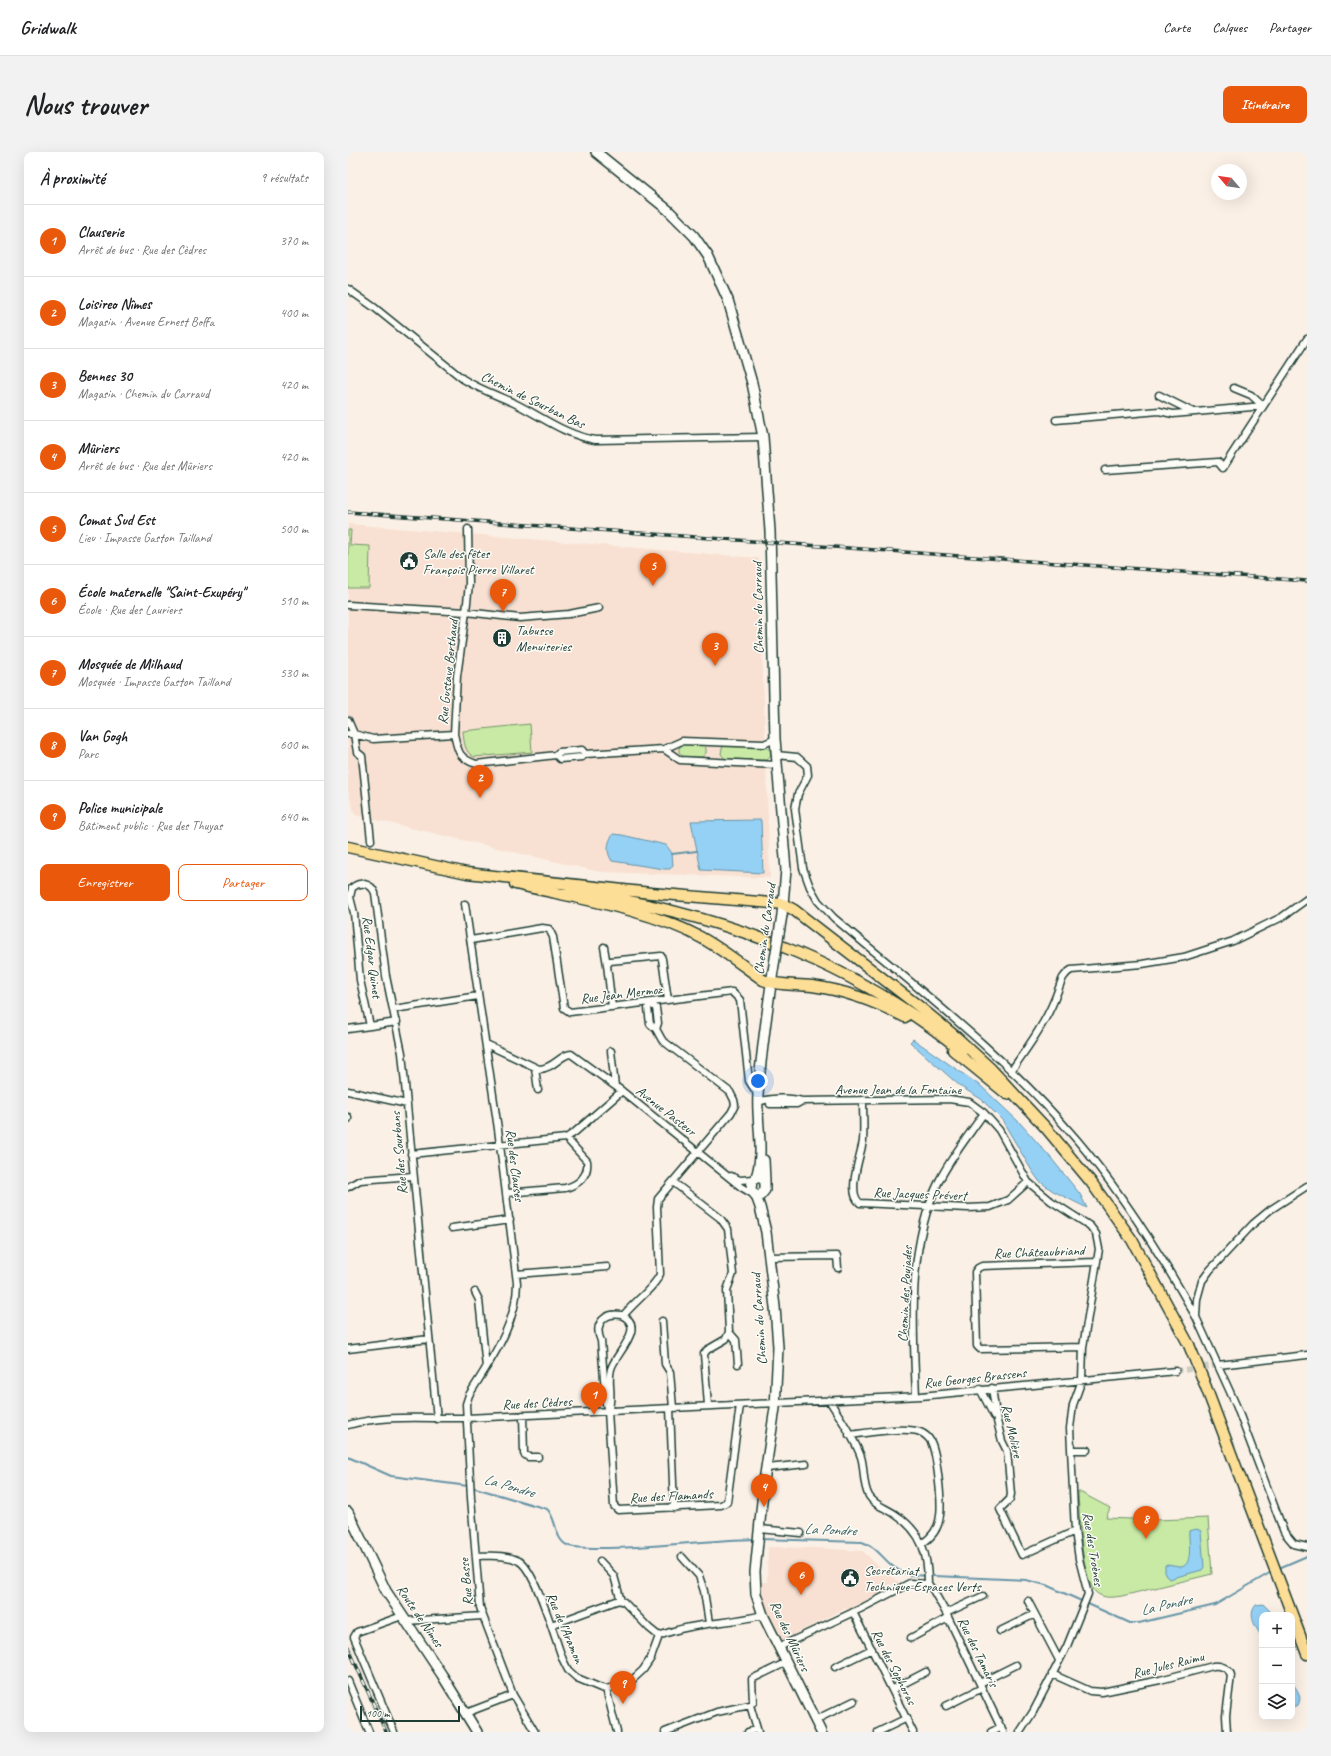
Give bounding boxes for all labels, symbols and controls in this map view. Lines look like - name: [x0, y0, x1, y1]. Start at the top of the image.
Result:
- text: Gridwalk: [20, 16, 76, 40]
- text: Carte: [1163, 19, 1190, 36]
- text: Calques: [1212, 19, 1247, 36]
- text: Partager: [1269, 19, 1311, 36]
- button: Itinéraire: [1223, 86, 1307, 123]
- text: Nous trouver: [24, 87, 147, 122]
- north arrow: [1211, 164, 1247, 200]
- text: À proximité: [40, 168, 105, 189]
- text: 9 résultats: [260, 170, 308, 186]
- text: Clauserie: [78, 223, 124, 242]
- text: 1: [50, 233, 56, 249]
- text: 370 m: [280, 233, 308, 249]
- text: Arrêt de bus · Rue des Cèdres: [78, 242, 206, 258]
- text: Loisireo Nîmes: [78, 295, 151, 314]
- text: 2: [50, 305, 56, 321]
- text: 400 m: [280, 305, 308, 321]
- text: Magasin · Avenue Ernest Boffa: [78, 314, 214, 330]
- text: Bennes 30: [78, 367, 132, 386]
- street label: Chemin de Sourban Bas: [478, 367, 589, 433]
- text: 3: [50, 377, 56, 393]
- text: 420 m: [280, 377, 308, 393]
- text: Magasin · Chemin du Carraud: [78, 386, 209, 402]
- text: Mûriers: [78, 439, 119, 458]
- text: 4: [50, 449, 56, 465]
- text: 420 m: [280, 449, 308, 465]
- text: Arrêt de bus · Rue des Mûriers: [78, 458, 212, 474]
- text: Comat Sud Est: [78, 511, 155, 530]
- text: 5: [50, 521, 56, 537]
- text: 500 m: [280, 521, 308, 537]
- text: Lieu · Impasse Gaston Tailland: [78, 530, 211, 546]
- place label: Salle des fêtes François Pierre Villaret: [423, 545, 535, 578]
- public building icon: Salle des fêtes François Pierre Villaret: [398, 550, 420, 572]
- pin: 5: [640, 553, 666, 586]
- street label: Chemin du Carraud: [749, 560, 767, 654]
- pin: 7: [490, 579, 516, 612]
- text: École maternelle "Saint-Exupéry": [78, 583, 245, 602]
- text: 6: [50, 593, 56, 609]
- text: 510 m: [280, 593, 308, 609]
- text: École · Rue des Lauriers: [78, 602, 182, 618]
- street label: Rue Gustave Berthaud: [434, 616, 462, 725]
- place label: Tabusse Menuiseries: [516, 622, 572, 655]
- building icon: Tabusse Menuiseries: [491, 627, 513, 649]
- pin: 3: [702, 633, 728, 666]
- text: Mosquée de Milhaud: [78, 655, 181, 674]
- text: 7: [50, 665, 56, 681]
- text: 530 m: [280, 665, 308, 681]
- text: Mosquée · Impasse Gaston Tailland: [78, 674, 230, 690]
- text: Van Gogh: [78, 727, 127, 746]
- text: 8: [50, 737, 56, 753]
- text: 600 m: [280, 737, 308, 753]
- text: Parc: [78, 746, 98, 762]
- pin: 2: [467, 765, 493, 798]
- text: Police municipale: [78, 799, 162, 818]
- text: 9: [50, 809, 56, 825]
- text: 640 m: [280, 809, 308, 825]
- text: Bâtiment public · Rue des Thuyas: [78, 818, 222, 834]
- button: Enregistrer: [40, 864, 170, 901]
- button: Partager: [178, 864, 308, 901]
- street label: Chemin du Carraud: [750, 880, 780, 976]
- street label: Rue Edgar Quinet: [359, 915, 386, 1000]
- street label: Rue Jean Mermoz: [579, 980, 664, 1007]
- your location: [748, 1071, 768, 1091]
- street label: Avenue Jean de la Fontaine: [835, 1081, 962, 1098]
- street label: Avenue Pasteur: [632, 1082, 700, 1140]
- street label: Rue des Sourbans: [387, 1110, 411, 1195]
- street label: Rue des Clauses: [502, 1128, 528, 1203]
- street label: Rue Jacques Prévert: [873, 1184, 969, 1204]
- street label: Rue Châteaubriand: [993, 1242, 1087, 1262]
- street label: Chemin des Poujades: [894, 1244, 916, 1343]
- street label: Chemin du Carraud: [747, 1270, 771, 1365]
- street label: Rue Georges Brassens: [923, 1364, 1028, 1392]
- pin: 1: [581, 1382, 607, 1415]
- street label: Rue des Cèdres: [502, 1393, 573, 1413]
- street label: Rue Molière: [998, 1403, 1027, 1461]
- water label: La Pondre: [482, 1470, 538, 1503]
- pin: 4: [751, 1474, 777, 1507]
- street label: Rue des Flamands: [629, 1485, 714, 1507]
- pin: 8: [1133, 1506, 1159, 1539]
- street label: Rue des Troènes: [1079, 1511, 1107, 1588]
- water label: La Pondre: [804, 1520, 858, 1540]
- street label: Rue Basse: [455, 1556, 477, 1606]
- pin: 6: [788, 1562, 814, 1595]
- place label: Secrétariat Technique-Espaces Verts: [864, 1562, 982, 1595]
- public building icon: Secrétariat Technique-Espaces Verts: [839, 1567, 861, 1589]
- street label: Route de Nîmes: [393, 1582, 448, 1651]
- water label: La Pondre: [1139, 1589, 1195, 1620]
- street label: Rue de l'Aramon: [542, 1590, 588, 1667]
- street label: Rue des Mûriers: [766, 1598, 814, 1675]
- map controls: [1259, 1612, 1295, 1720]
- button: +: [1259, 1612, 1295, 1648]
- street label: Rue des Tamaris: [954, 1614, 1003, 1691]
- street label: Rue des Sophoras: [868, 1626, 921, 1709]
- street label: Rue Jules Raimu: [1131, 1648, 1206, 1682]
- button: −: [1259, 1648, 1295, 1684]
- pin: 9: [610, 1671, 636, 1704]
- button: layers: [1259, 1684, 1295, 1720]
- scale bar: [360, 1704, 460, 1723]
- text: 100 m: [366, 1706, 390, 1720]

